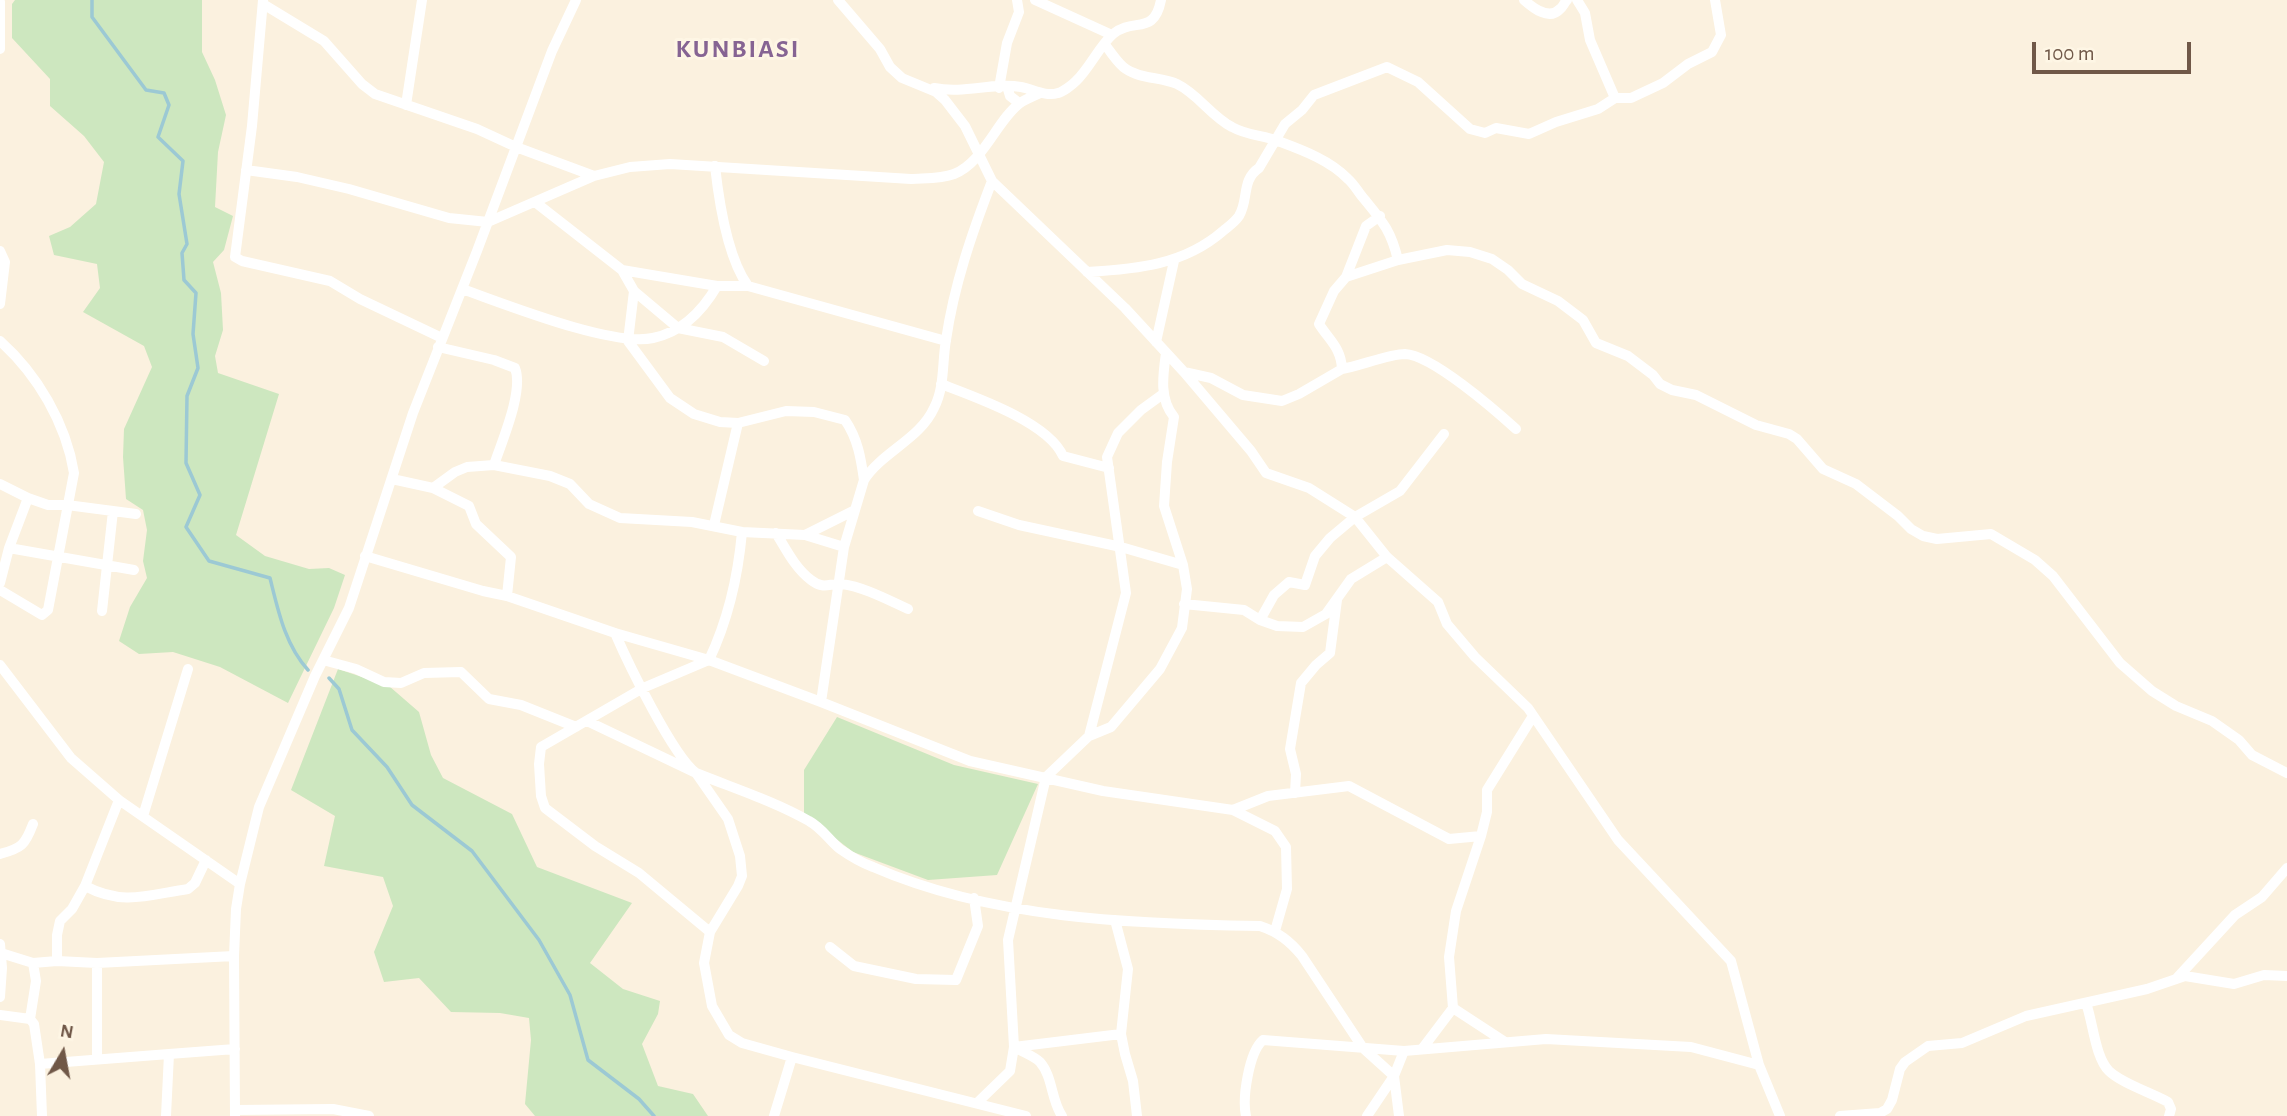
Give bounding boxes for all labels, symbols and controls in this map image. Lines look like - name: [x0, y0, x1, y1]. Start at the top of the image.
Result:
- scale bar: [2035, 28, 2194, 72]
- district label: KUNBIASI: [677, 33, 799, 65]
- text: 100 m: [2045, 43, 2095, 64]
- north arrow: [28, 1018, 98, 1088]
- text: N: [59, 1021, 75, 1042]

